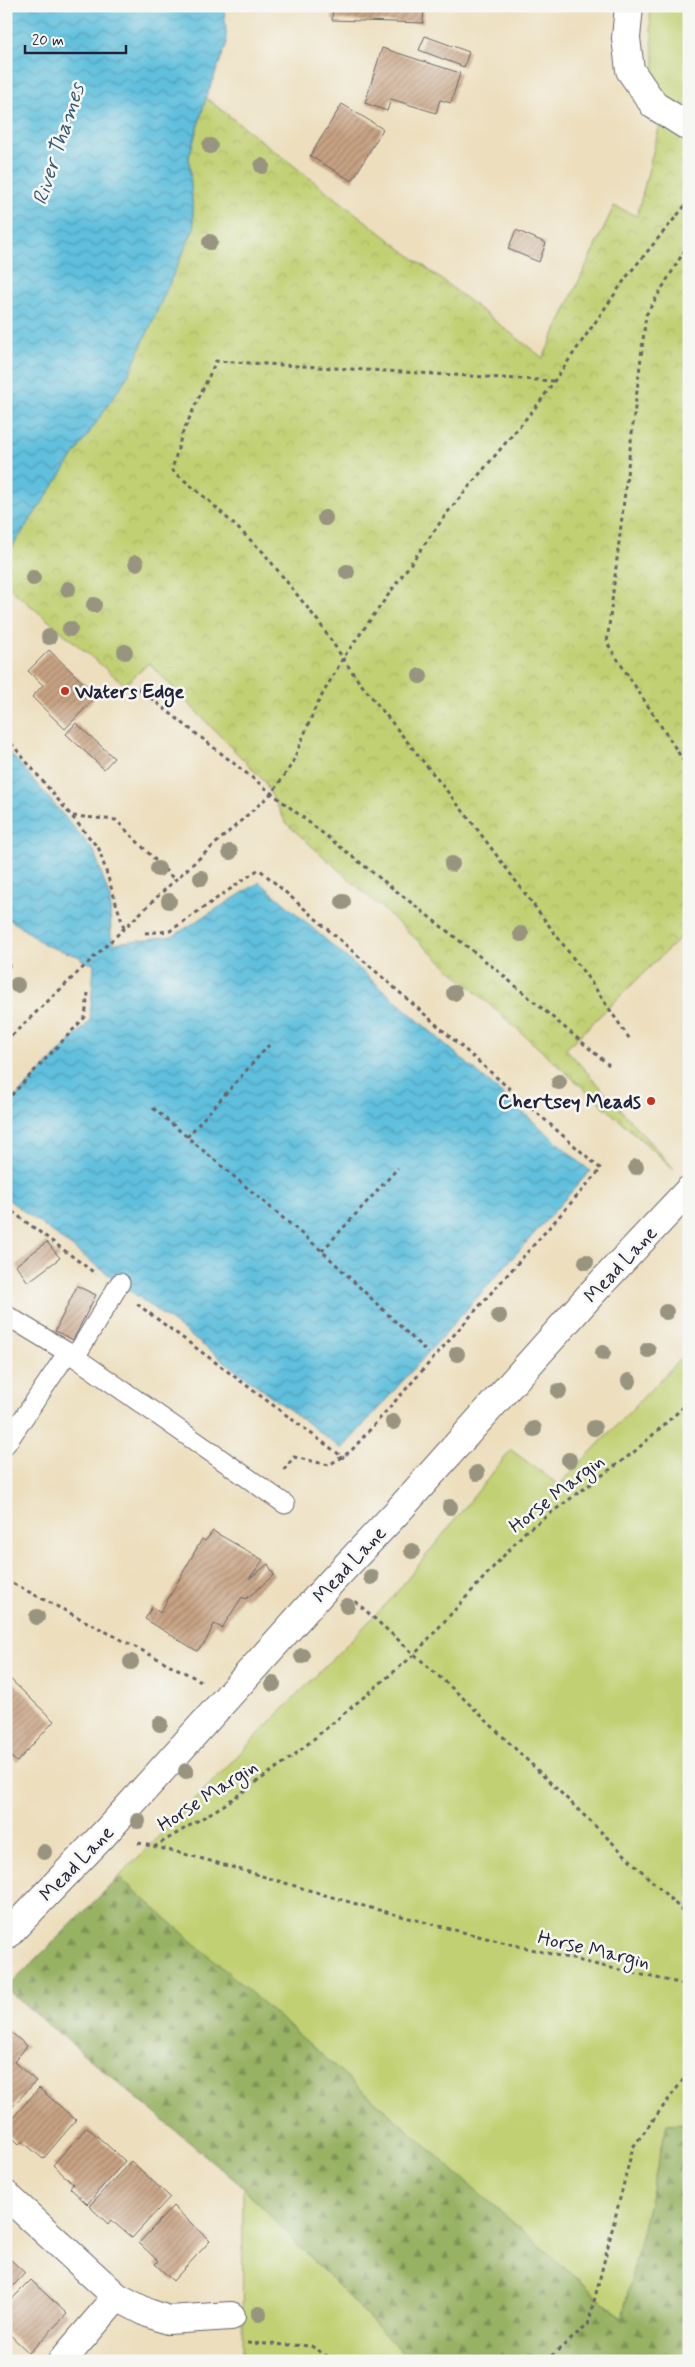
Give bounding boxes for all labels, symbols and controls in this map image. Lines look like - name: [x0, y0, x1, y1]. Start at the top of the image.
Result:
- scale bar: [25, 22, 126, 54]
- text: 20 m: [32, 31, 64, 51]
- water label: River Thames: [26, 78, 92, 209]
- place label: Waters Edge: [74, 679, 185, 708]
- marker: Waters Edge: [59, 685, 71, 697]
- place label: Chertsey Meads: [498, 1089, 641, 1116]
- marker: Chertsey Meads: [645, 1095, 657, 1107]
- street label: Mead Lane: [578, 1220, 664, 1309]
- street label: Horse Margin: [503, 1448, 611, 1541]
- street label: Mead Lane: [307, 1520, 393, 1609]
- street label: Horse Margin: [152, 1754, 264, 1840]
- street label: Mead Lane: [34, 1820, 120, 1908]
- street label: Horse Margin: [535, 1924, 652, 1977]

